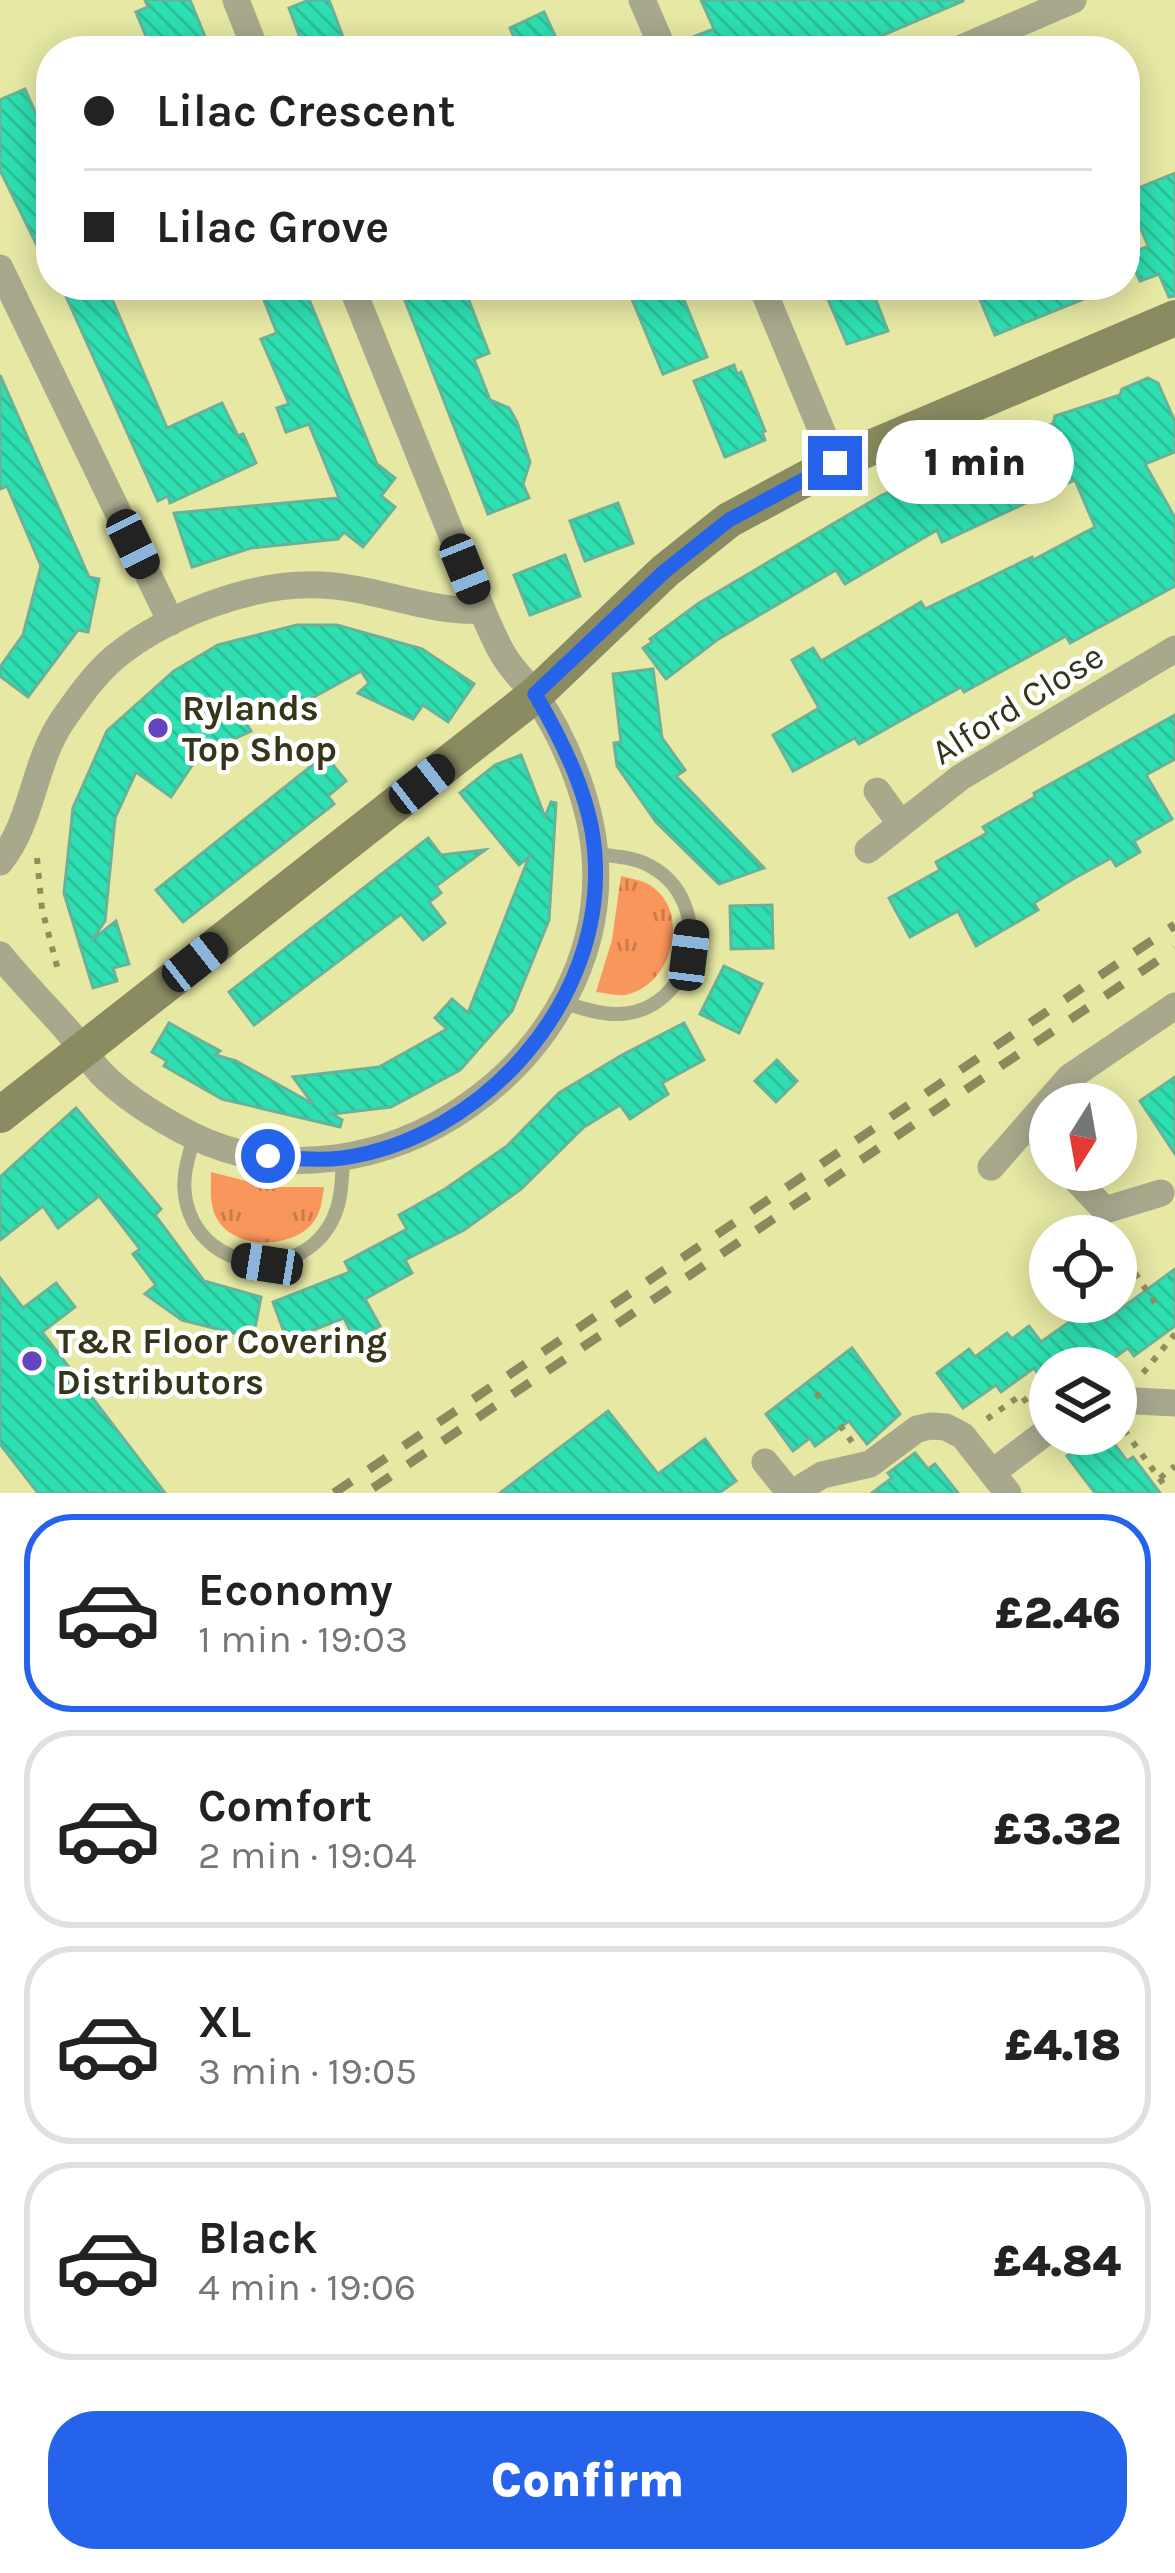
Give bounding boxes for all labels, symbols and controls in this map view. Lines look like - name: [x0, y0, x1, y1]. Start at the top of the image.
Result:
- text: Lilac Crescent: [156, 85, 455, 137]
- text: Lilac Grove: [156, 201, 389, 253]
- callout: 1 min: [877, 421, 1075, 505]
- route end: [808, 436, 862, 490]
- text: 1 min: [924, 439, 1026, 485]
- car: [101, 504, 165, 584]
- car: [435, 529, 495, 609]
- street label: Alford Close: [924, 634, 1111, 773]
- place label: Rylands Top Shop: [182, 687, 337, 770]
- marker: Rylands Top Shop: [145, 715, 171, 741]
- car: [383, 748, 461, 820]
- car: [667, 917, 711, 993]
- car: [156, 926, 234, 998]
- north arrow: [1029, 1083, 1137, 1191]
- map controls: [1029, 1083, 1137, 1455]
- route start: [241, 1129, 295, 1183]
- button: locate: [1029, 1215, 1137, 1323]
- car: [229, 1241, 305, 1287]
- place label: T&R Floor Covering Distributors: [56, 1320, 387, 1403]
- button: layers: [1029, 1347, 1137, 1455]
- marker: T&R Floor Covering Distributors: [19, 1348, 45, 1374]
- icon: car: [54, 1559, 162, 1667]
- text: Economy: [198, 1564, 393, 1616]
- text: £2.46: [995, 1587, 1121, 1639]
- text: 1 min · 19:03: [198, 1616, 408, 1662]
- icon: car: [54, 1775, 162, 1883]
- text: Comfort: [198, 1780, 372, 1832]
- text: £3.32: [993, 1803, 1121, 1855]
- text: 2 min · 19:04: [198, 1832, 416, 1878]
- icon: car: [54, 1991, 162, 2099]
- text: XL: [198, 1996, 251, 2048]
- text: £4.18: [1004, 2019, 1121, 2071]
- text: 3 min · 19:05: [198, 2048, 417, 2094]
- icon: car: [54, 2207, 162, 2315]
- text: Black: [198, 2212, 318, 2264]
- text: £4.84: [993, 2235, 1121, 2287]
- text: 4 min · 19:06: [198, 2264, 416, 2310]
- button: Confirm: [48, 2411, 1127, 2549]

